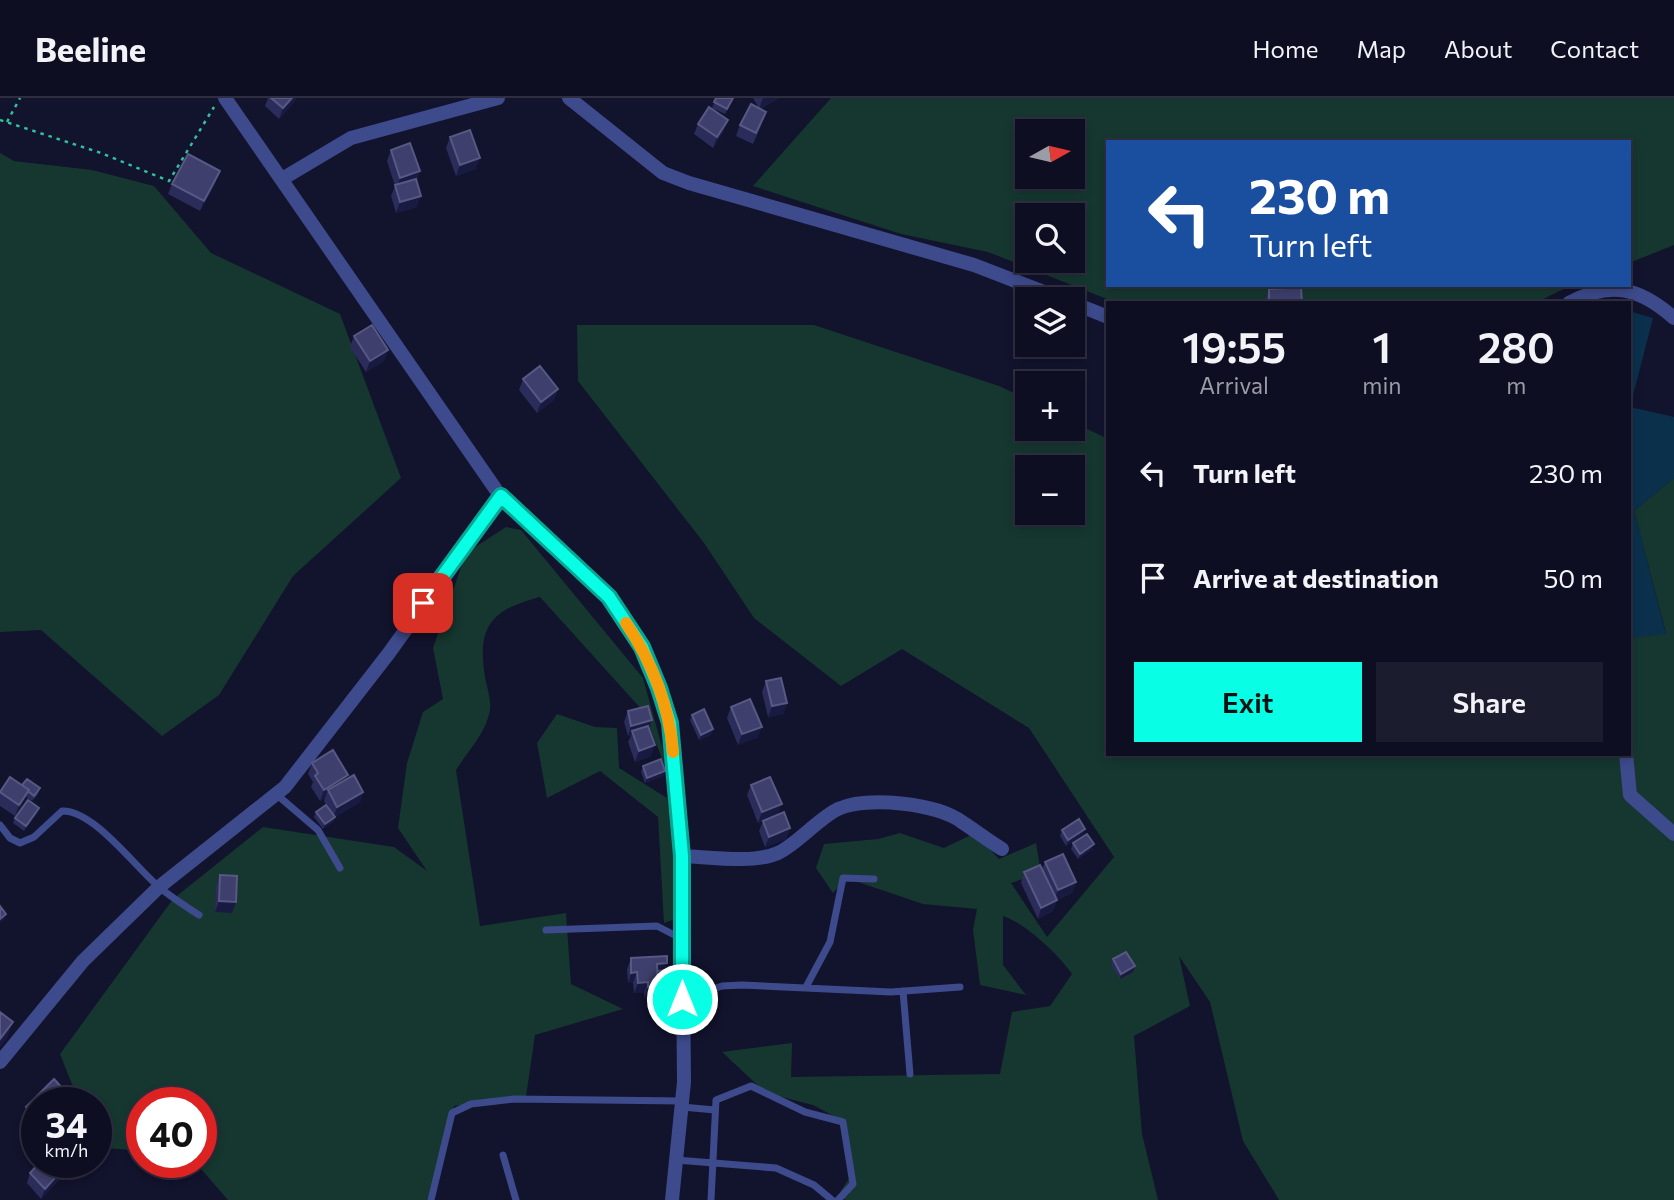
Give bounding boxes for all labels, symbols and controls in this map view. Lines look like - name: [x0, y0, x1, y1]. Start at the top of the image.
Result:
- text: Beeline: [35, 28, 146, 69]
- text: Home: [1253, 34, 1319, 63]
- text: Map: [1357, 34, 1406, 63]
- text: About: [1444, 34, 1512, 63]
- text: Contact: [1550, 34, 1639, 63]
- north arrow: [1015, 119, 1085, 189]
- map controls: [1015, 119, 1085, 525]
- text: 230 m: [1249, 164, 1390, 224]
- icon: left: [1134, 168, 1225, 259]
- button: search: [1015, 203, 1085, 273]
- text: Turn left: [1249, 224, 1373, 264]
- button: layers: [1015, 287, 1085, 357]
- text: 19:55: [1182, 320, 1286, 372]
- text: 1: [1373, 320, 1391, 372]
- text: 280: [1478, 320, 1555, 372]
- button: +: [1015, 371, 1085, 441]
- text: Arrival: [1199, 371, 1269, 399]
- text: min: [1362, 371, 1401, 399]
- text: m: [1506, 371, 1526, 399]
- icon: left: [1134, 454, 1172, 492]
- button: −: [1015, 455, 1085, 525]
- text: Turn left: [1193, 457, 1296, 488]
- text: 230 m: [1529, 457, 1603, 488]
- icon: arrive: [1134, 559, 1172, 597]
- text: Arrive at destination: [1193, 562, 1439, 593]
- text: 50 m: [1543, 562, 1603, 593]
- pin: [393, 573, 453, 633]
- icon: arrive: [404, 584, 442, 622]
- button: Exit: [1134, 662, 1362, 742]
- button: Share: [1376, 662, 1603, 742]
- position arrow: [645, 962, 719, 1036]
- speed limit sign: 40: [126, 1087, 217, 1178]
- text: 34: [46, 1102, 87, 1145]
- text: km/h: [45, 1139, 88, 1161]

